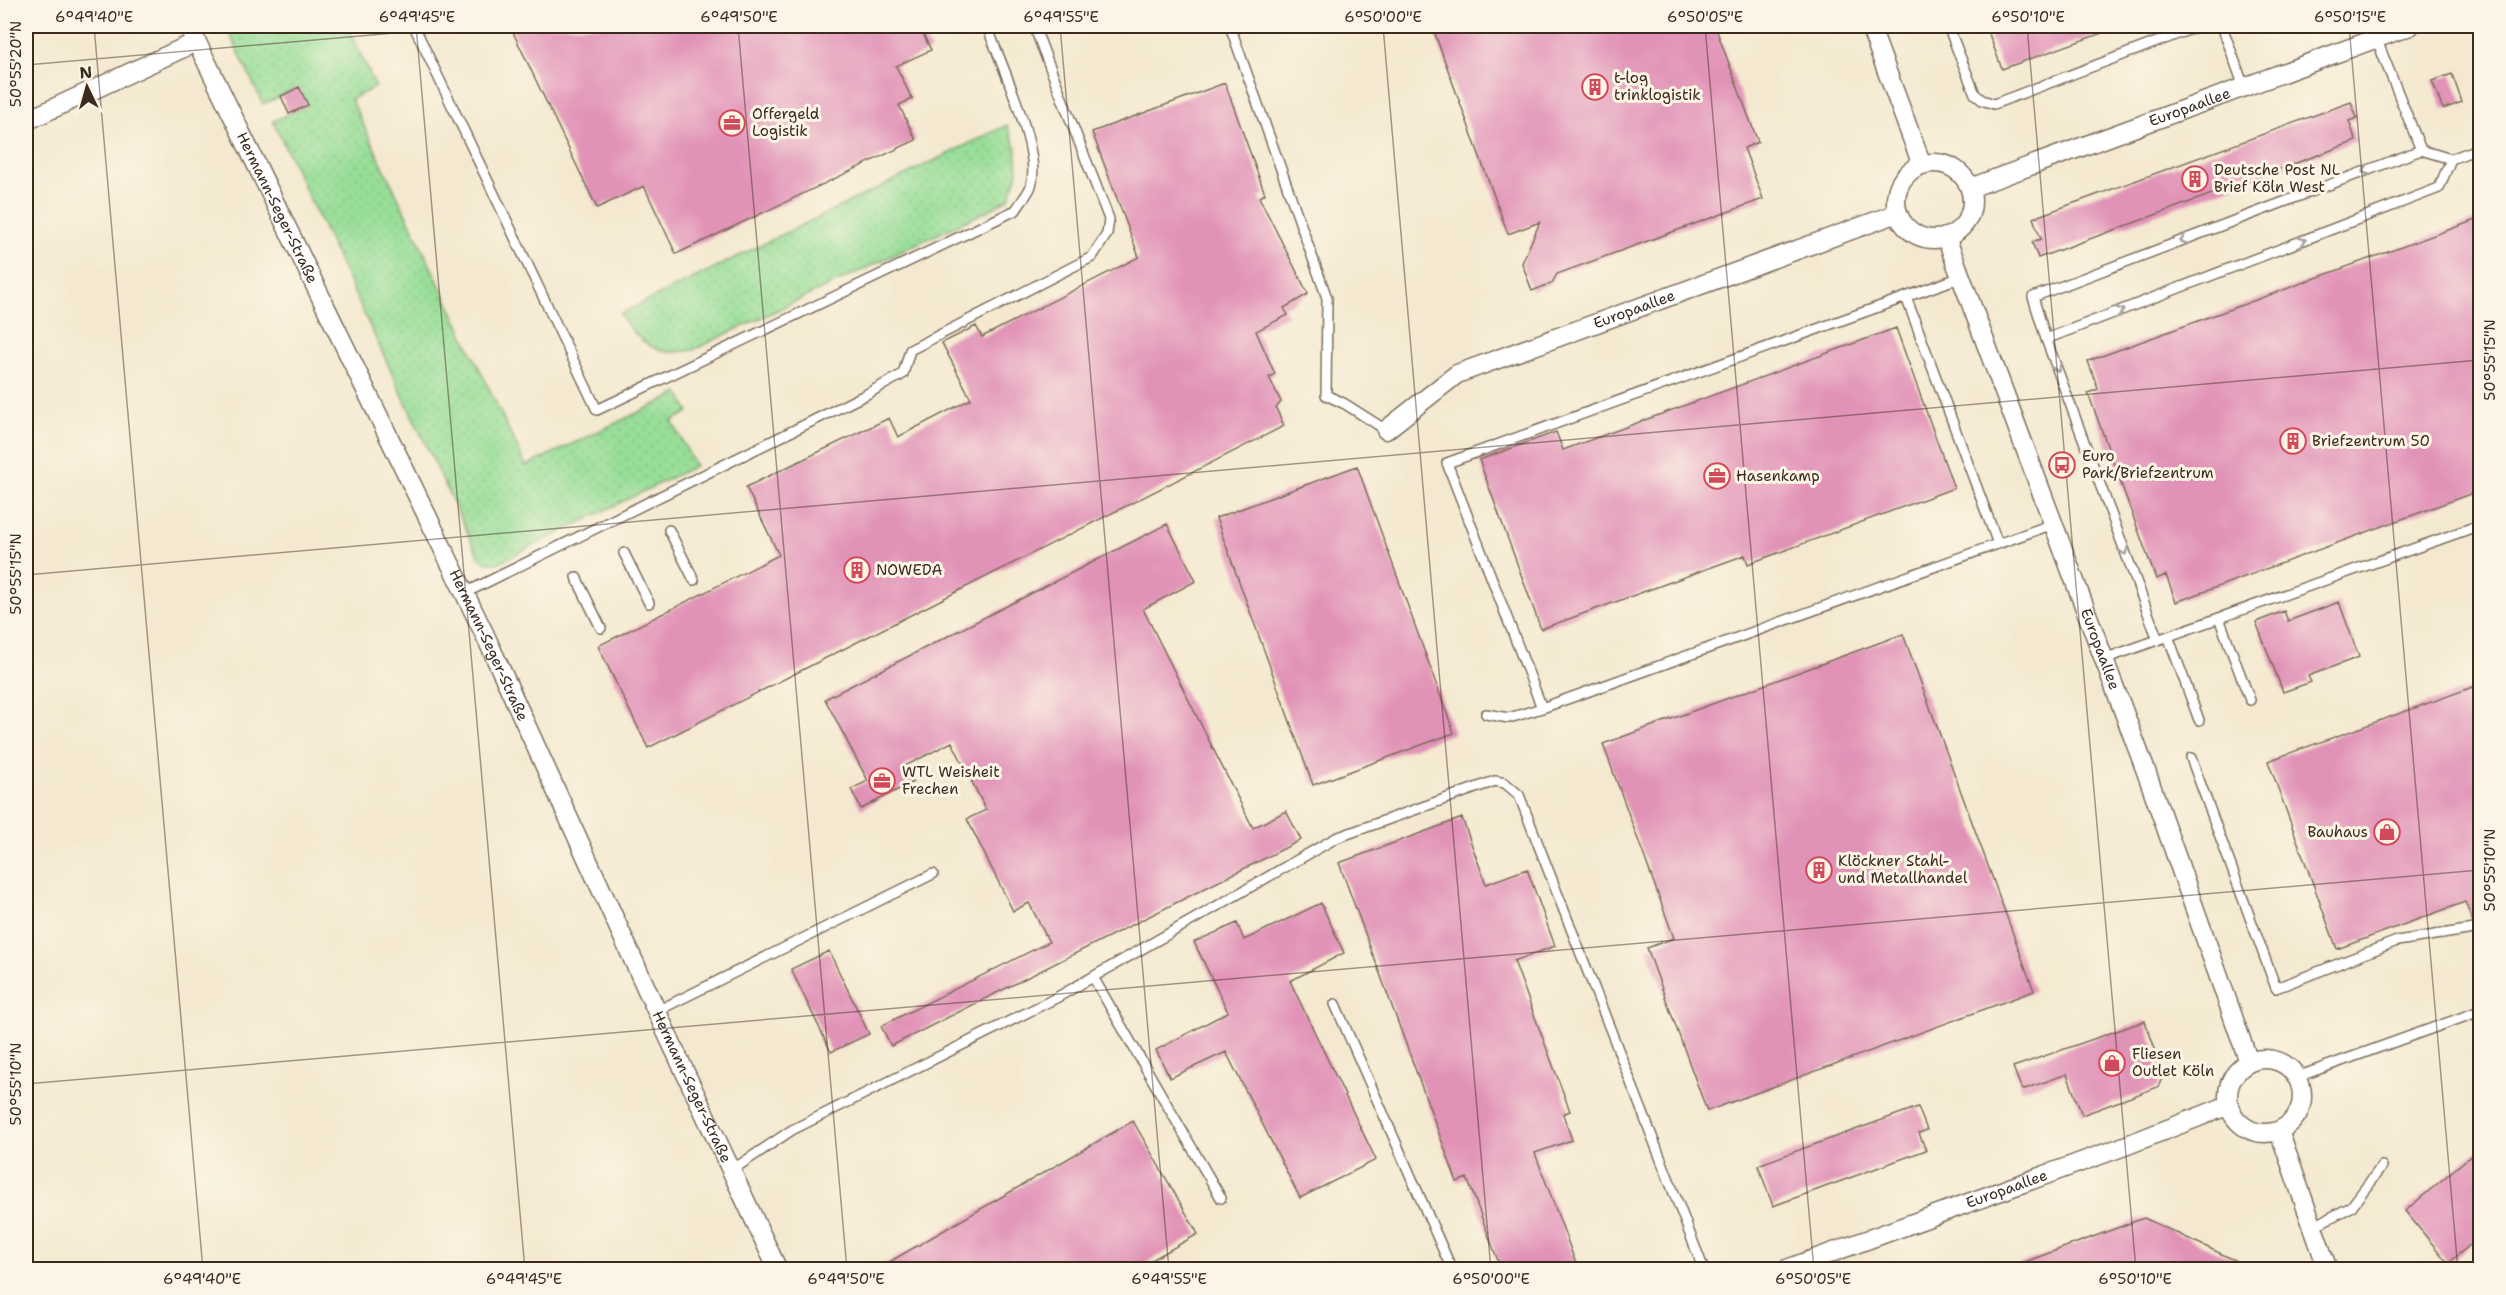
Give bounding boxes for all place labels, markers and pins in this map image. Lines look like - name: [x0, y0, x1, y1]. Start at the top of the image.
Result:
- place label: t-log trinklogistik: [1614, 68, 1701, 105]
- building icon: t-log trinklogistik: [1580, 72, 1610, 102]
- place label: Offergeld Logistik: [752, 104, 820, 141]
- office icon: Offergeld Logistik: [717, 108, 747, 138]
- place label: Deutsche Post NL Brief Köln West: [2214, 160, 2340, 197]
- building icon: Deutsche Post NL Brief Köln West: [2180, 164, 2210, 194]
- building icon: Briefzentrum 50: [2278, 426, 2308, 456]
- place label: Briefzentrum 50: [2312, 431, 2430, 451]
- place label: Euro Park/Briefzentrum: [2082, 446, 2214, 483]
- bus stop icon: Euro Park/Briefzentrum: [2047, 450, 2077, 480]
- office icon: Hasenkamp: [1702, 461, 1732, 491]
- place label: Hasenkamp: [1736, 466, 1820, 486]
- building icon: NOWEDA: [842, 555, 872, 585]
- place label: NOWEDA: [876, 560, 943, 580]
- place label: WTL Weisheit Frechen: [902, 762, 1000, 799]
- office icon: WTL Weisheit Frechen: [867, 766, 897, 796]
- shop icon: Bauhaus: [2372, 817, 2402, 847]
- place label: Bauhaus: [2307, 822, 2368, 842]
- place label: Klöckner Stahl- und Metallhandel: [1838, 851, 1968, 888]
- building icon: Klöckner Stahl- und Metallhandel: [1804, 855, 1834, 885]
- place label: Fliesen Outlet Köln: [2132, 1044, 2214, 1081]
- shop icon: Fliesen Outlet Köln: [2097, 1048, 2127, 1078]

